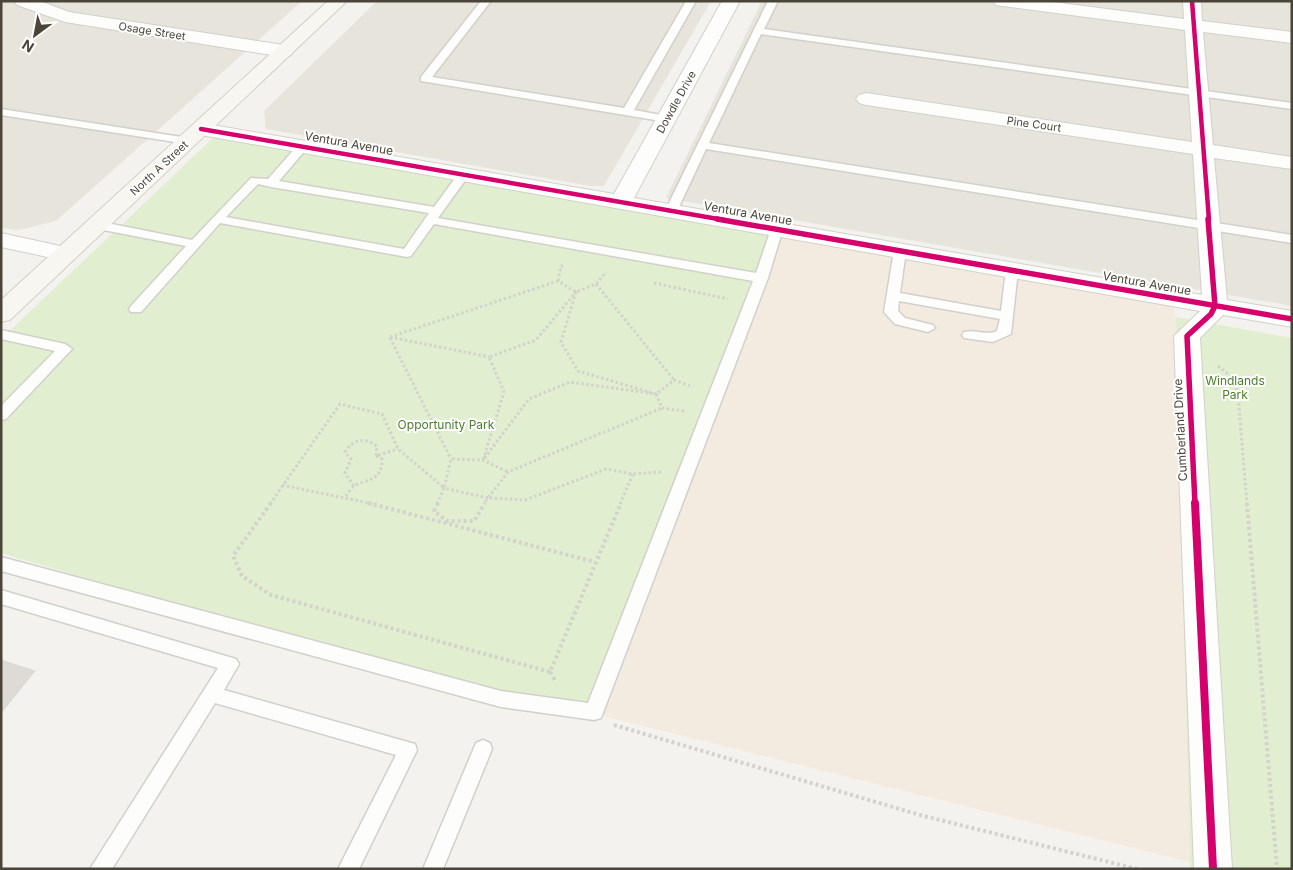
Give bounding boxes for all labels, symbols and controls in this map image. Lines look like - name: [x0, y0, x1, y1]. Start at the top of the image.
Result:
- north arrow: [10, 10, 60, 60]
- street label: Osage Street: [117, 19, 187, 43]
- text: N: [19, 36, 37, 56]
- street label: Dowdle Drive: [653, 68, 699, 136]
- street label: Pine Court: [1006, 113, 1062, 135]
- street label: Ventura Avenue: [304, 128, 394, 158]
- street label: North A Street: [127, 137, 191, 198]
- street label: Ventura Avenue: [703, 198, 793, 228]
- street label: Ventura Avenue: [1102, 268, 1192, 298]
- park label: Windlands Park: [1205, 373, 1265, 402]
- street label: Cumberland Drive: [1170, 378, 1190, 482]
- park label: Opportunity Park: [398, 417, 495, 432]

